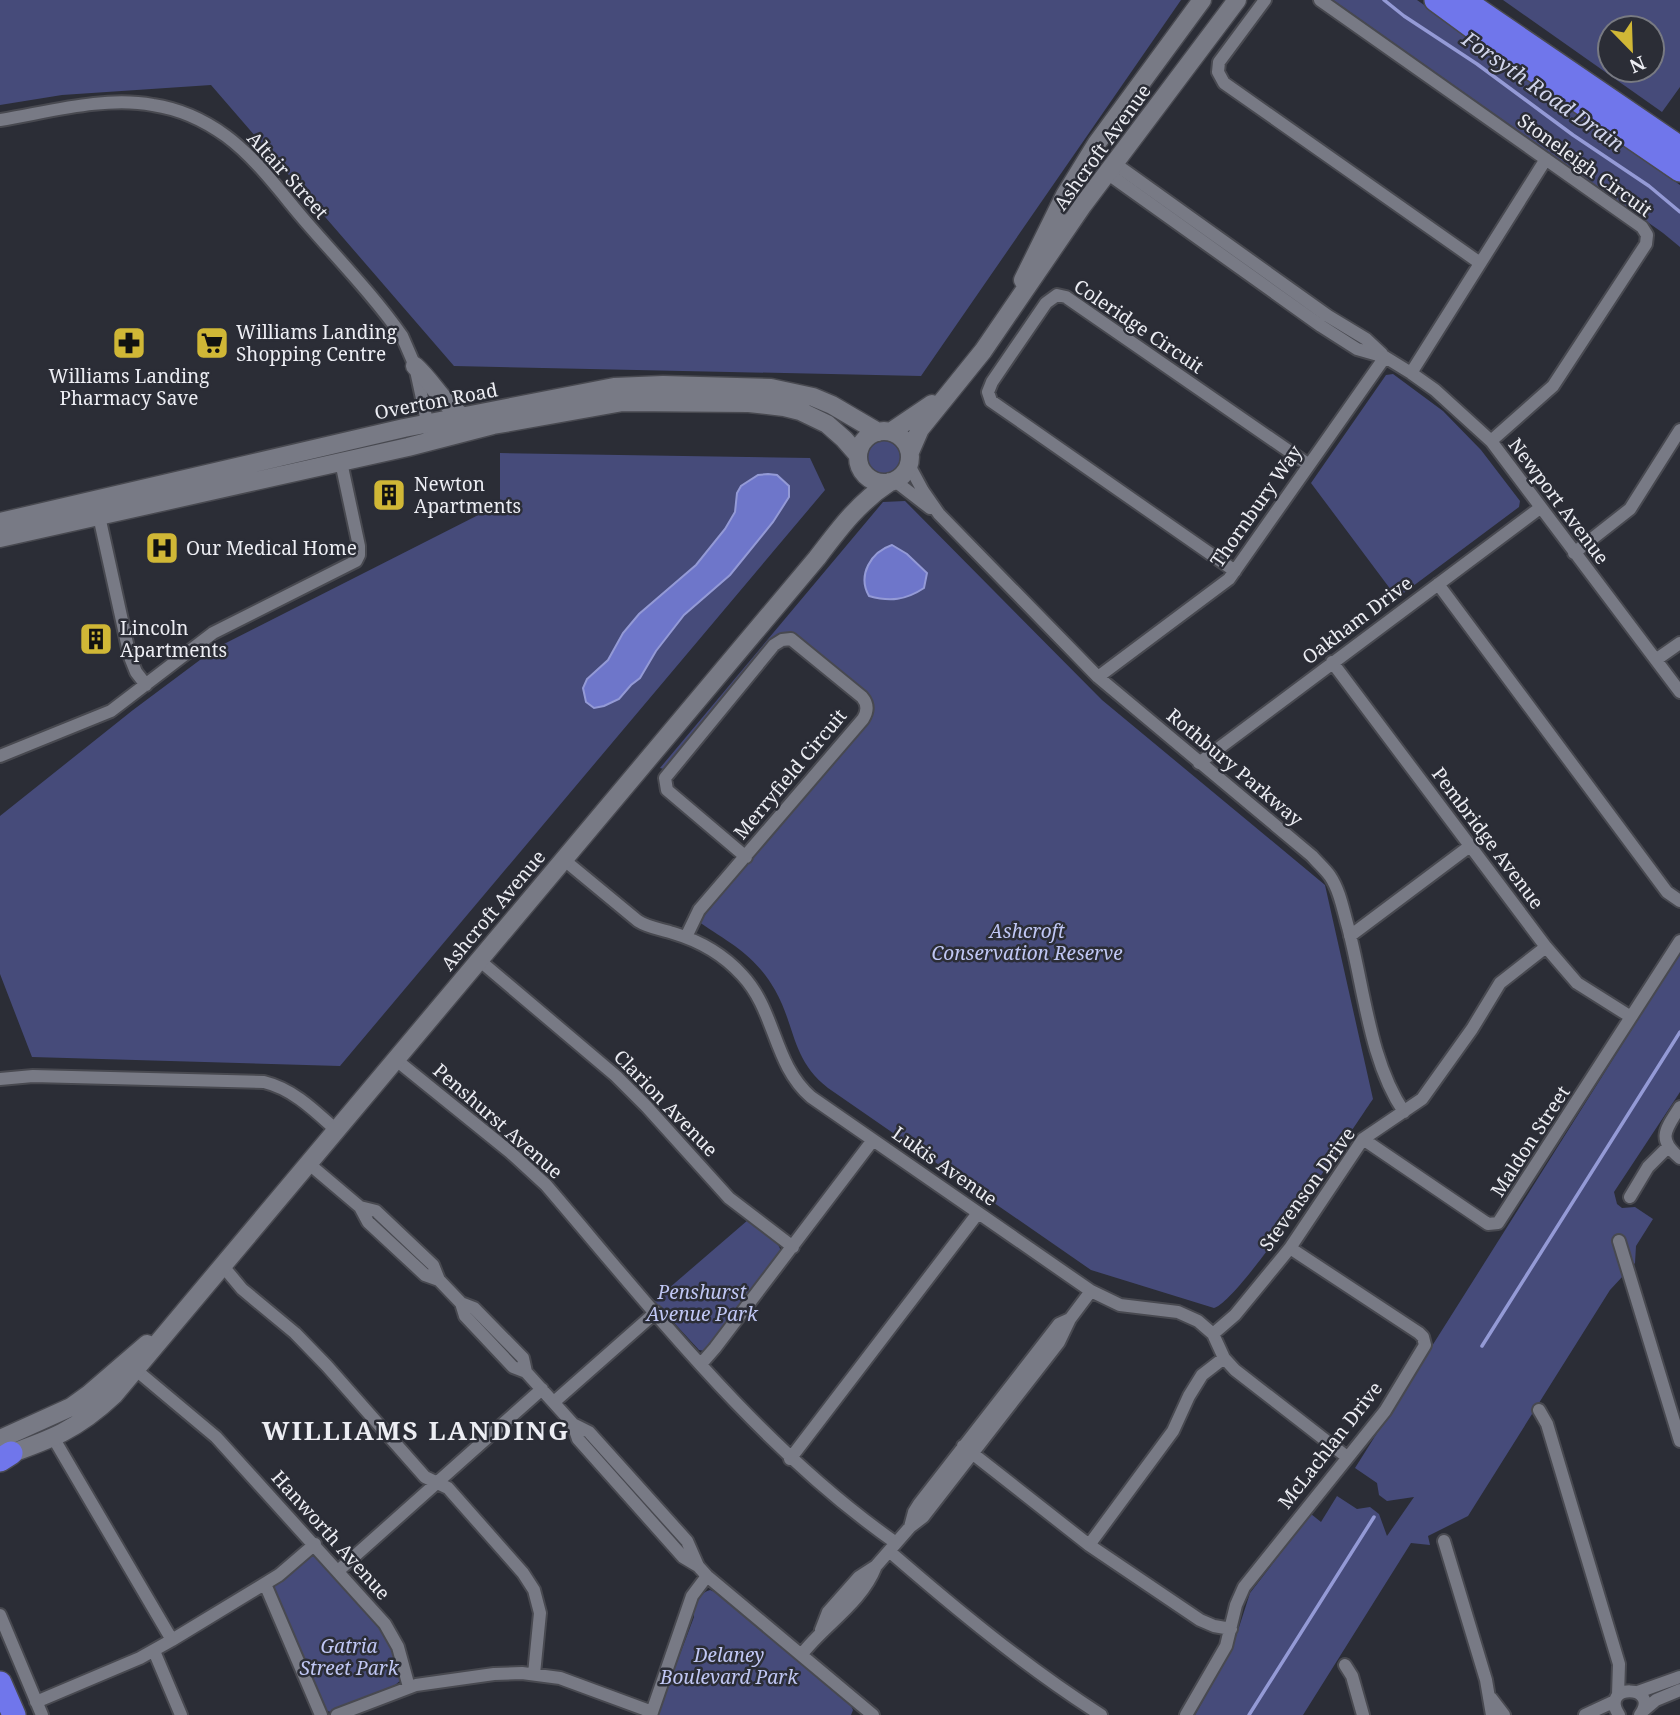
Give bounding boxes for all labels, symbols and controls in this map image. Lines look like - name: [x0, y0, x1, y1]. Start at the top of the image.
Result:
- north arrow: [1596, 14, 1666, 84]
- water label: Forsyth Road Drain: [1456, 24, 1630, 158]
- text: N: [1626, 50, 1650, 80]
- street label: Ashcroft Avenue: [1047, 79, 1157, 215]
- street label: Stoneleigh Circuit: [1512, 107, 1658, 223]
- street label: Altair Street: [242, 126, 335, 225]
- street label: Coleridge Circuit: [1069, 273, 1209, 379]
- place label: Williams Landing Shopping Centre: [236, 319, 397, 367]
- pharmacy icon: Williams Landing Pharmacy Save: [110, 324, 148, 362]
- supermarket icon: Williams Landing Shopping Centre: [193, 324, 231, 362]
- place label: Williams Landing Pharmacy Save: [48, 363, 210, 411]
- street label: Overton Road: [372, 376, 500, 426]
- street label: Newport Avenue: [1503, 432, 1615, 570]
- street label: Thornbury Way: [1204, 439, 1308, 572]
- place label: Newton Apartments: [414, 471, 521, 519]
- building icon: Newton Apartments: [370, 476, 408, 514]
- hospital icon: Our Medical Home: [143, 529, 181, 567]
- place label: Our Medical Home: [186, 535, 357, 561]
- street label: Oakham Drive: [1297, 570, 1417, 670]
- place label: Lincoln Apartments: [120, 615, 227, 663]
- building icon: Lincoln Apartments: [77, 620, 115, 658]
- street label: Rothbury Parkway: [1161, 702, 1309, 832]
- street label: Merryfield Circuit: [728, 703, 852, 845]
- street label: Pembridge Avenue: [1426, 762, 1550, 914]
- street label: Ashcroft Avenue: [435, 844, 551, 976]
- park label: Ashcroft Conservation Reserve: [931, 918, 1123, 966]
- street label: Clarion Avenue: [608, 1044, 724, 1162]
- street label: Penshurst Avenue: [428, 1058, 568, 1184]
- street label: Maldon Street: [1484, 1080, 1576, 1201]
- street label: Lukis Avenue: [887, 1120, 1003, 1212]
- street label: Stevenson Drive: [1253, 1122, 1361, 1256]
- park label: Penshurst Avenue Park: [644, 1279, 759, 1327]
- street label: McLachlan Drive: [1272, 1376, 1388, 1514]
- district label: WILLIAMS LANDING: [262, 1412, 570, 1448]
- street label: Hanworth Avenue: [266, 1465, 396, 1605]
- park label: Gatria Street Park: [300, 1633, 400, 1681]
- park label: Delaney Boulevard Park: [659, 1642, 799, 1690]

